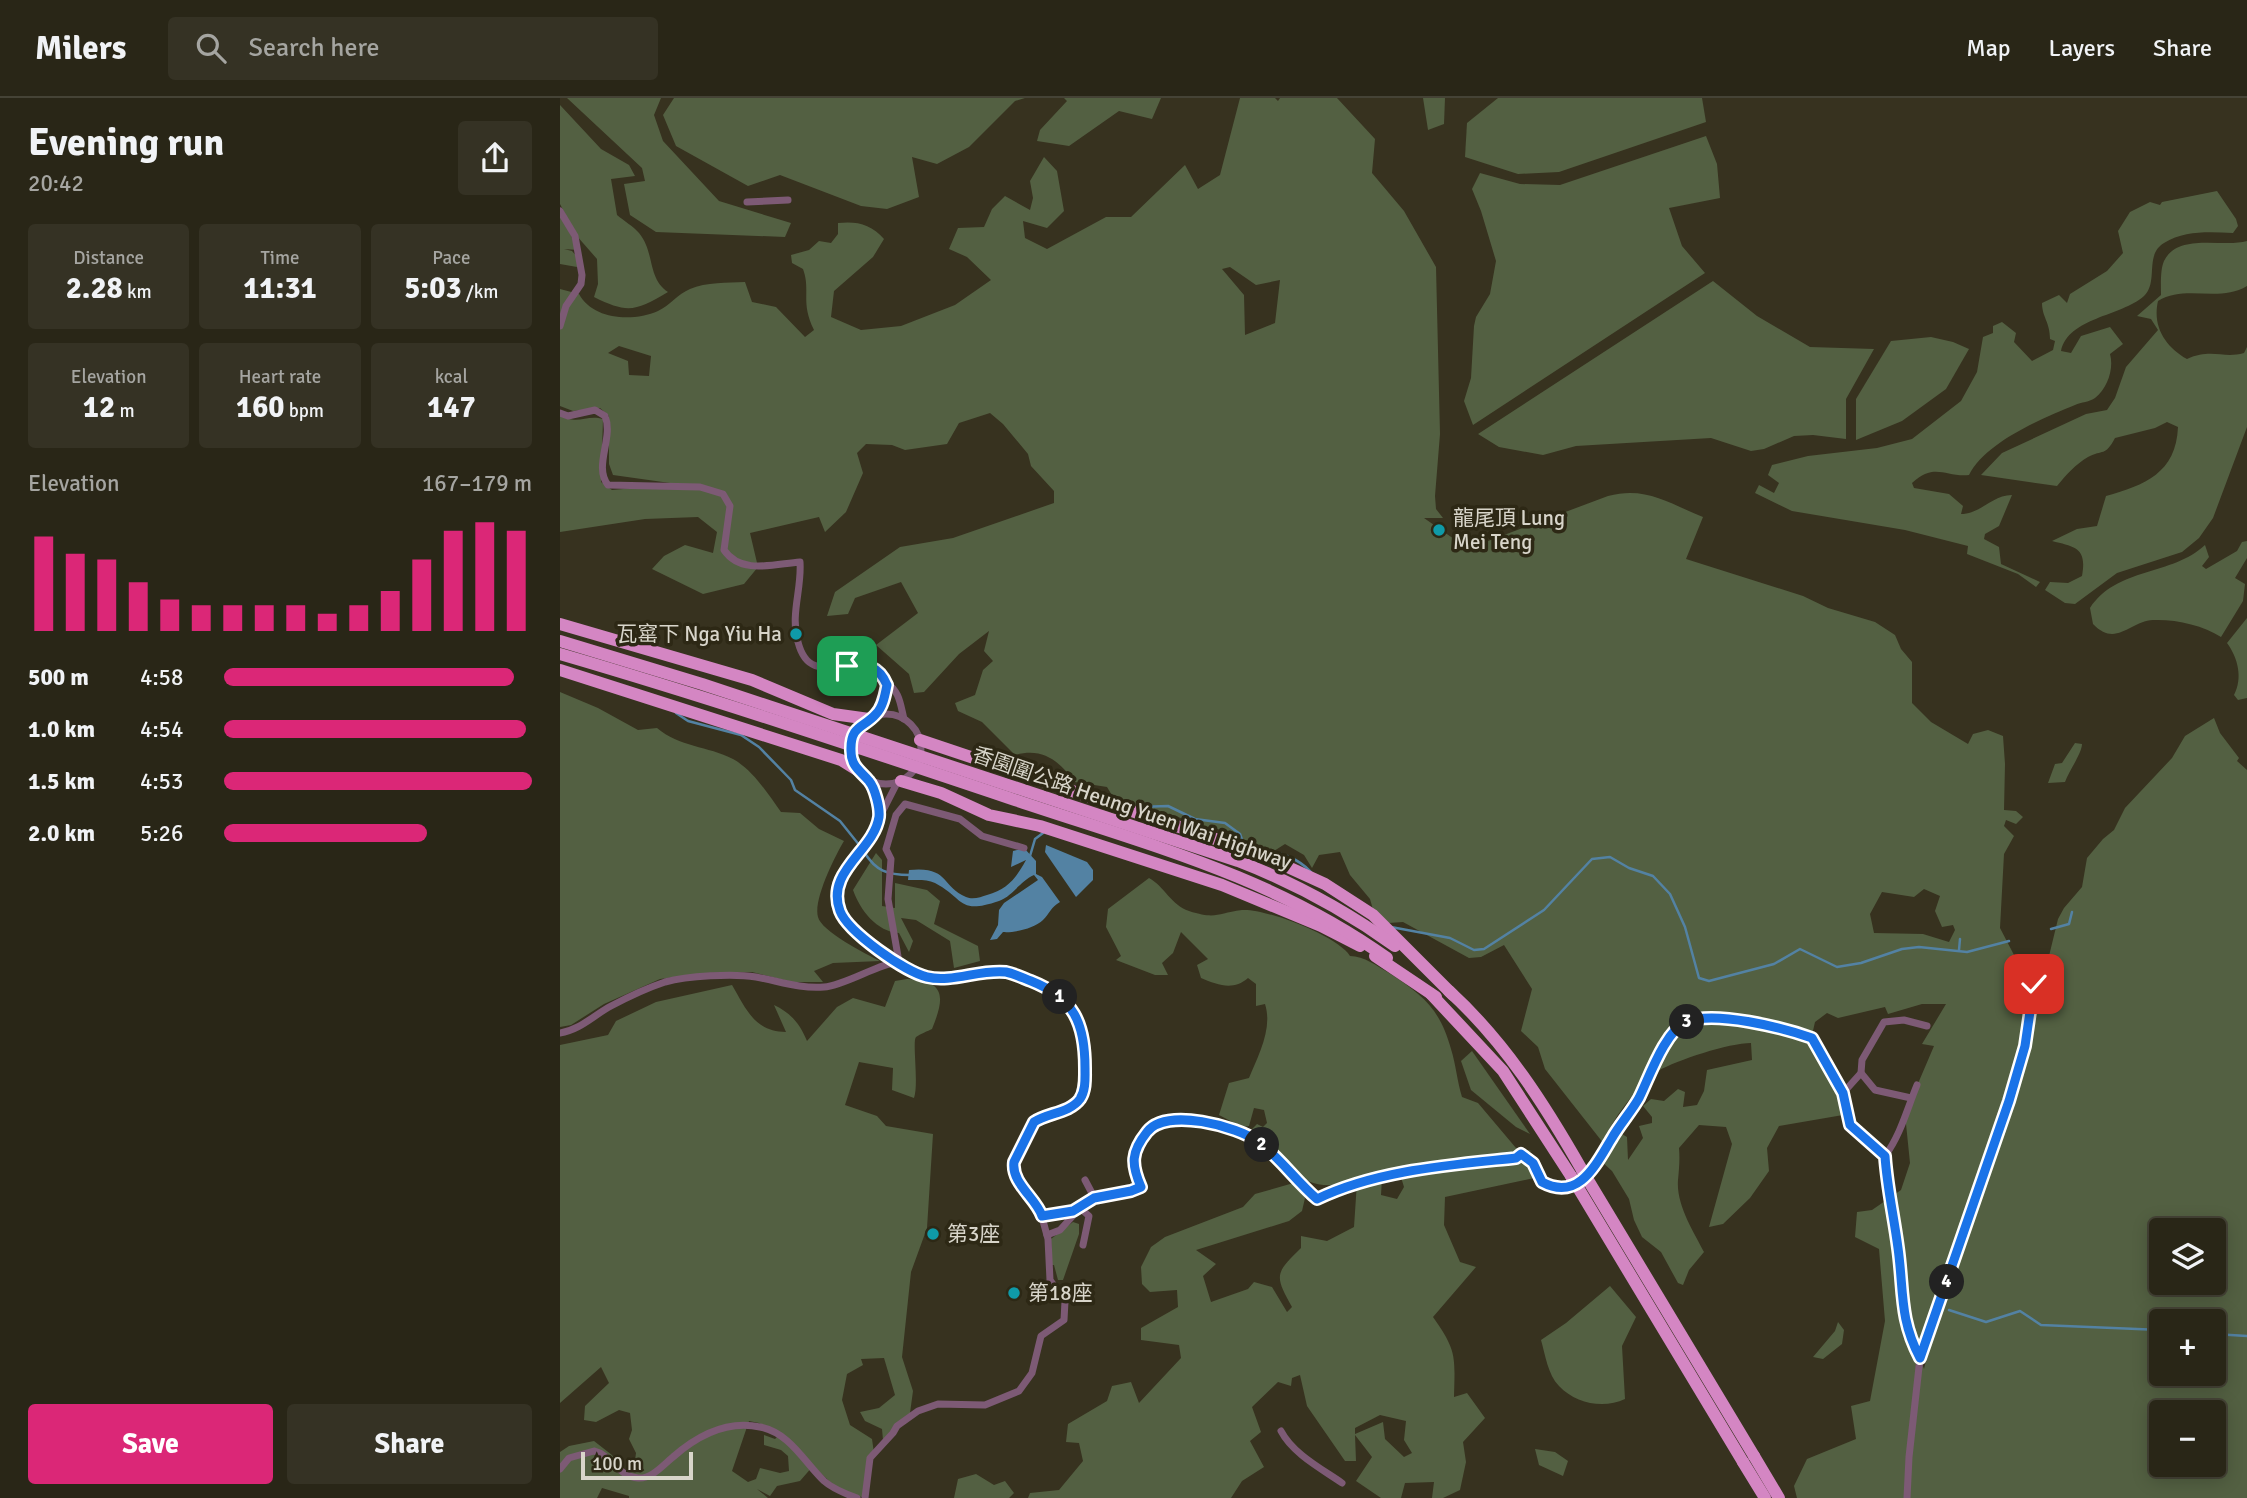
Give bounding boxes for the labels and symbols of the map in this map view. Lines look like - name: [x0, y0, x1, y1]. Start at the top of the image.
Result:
- place label: 龍尾頂 Lung Mei Teng: [1453, 505, 1565, 555]
- marker: 龍尾頂 Lung Mei Teng: [1431, 522, 1447, 538]
- place label: 瓦窰下 Nga Yiu Ha: [617, 621, 782, 647]
- marker: 瓦窰下 Nga Yiu Ha: [788, 626, 804, 642]
- pin: [817, 636, 877, 696]
- street label: 香園圍公路 Heung Yuen Wai Highway: [969, 741, 1295, 875]
- pin: [2004, 954, 2064, 1014]
- pin: 1: [1042, 979, 1078, 1014]
- pin: 3: [1670, 1004, 1704, 1040]
- pin: 2: [1244, 1128, 1280, 1162]
- place label: 第3座: [947, 1221, 1000, 1247]
- marker: 第3座: [925, 1226, 941, 1242]
- pin: 4: [1930, 1264, 1964, 1300]
- place label: 第18座: [1028, 1280, 1093, 1306]
- marker: 第18座: [1006, 1285, 1022, 1301]
- scale bar: [581, 1449, 693, 1481]

